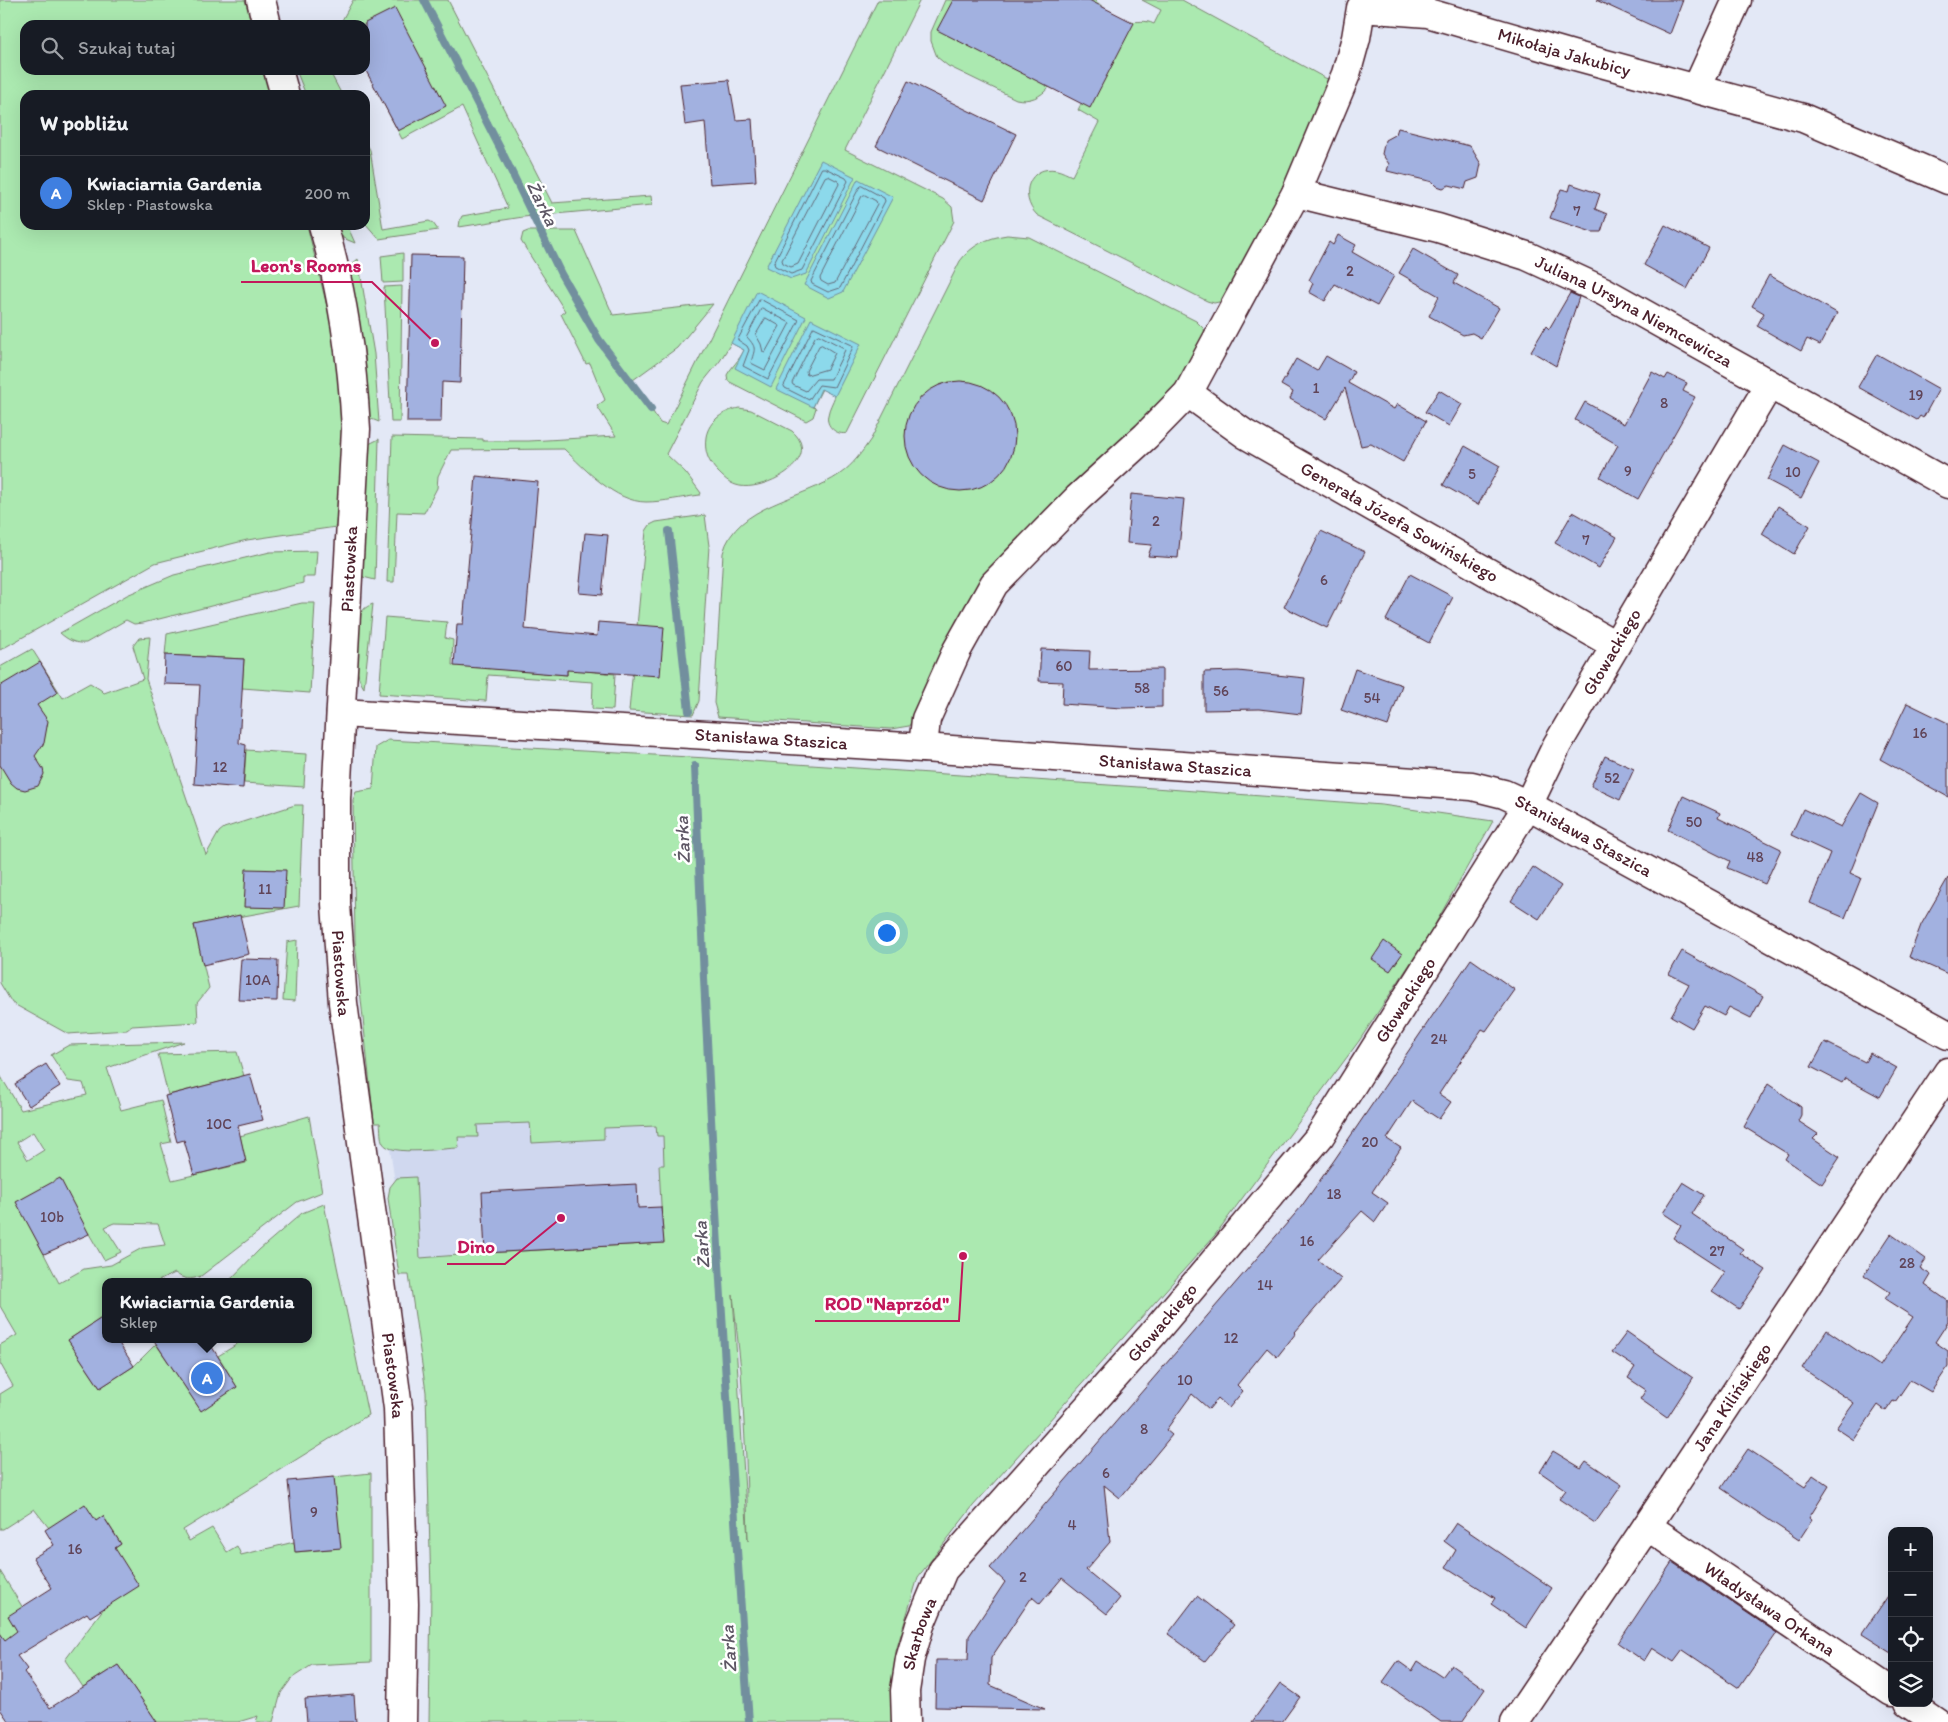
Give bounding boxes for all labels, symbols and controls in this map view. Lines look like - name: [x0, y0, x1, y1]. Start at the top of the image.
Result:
- search box: [20, 20, 370, 75]
- street label: Mikołaja Jakubicy: [1495, 23, 1634, 82]
- icon: search: [38, 34, 66, 62]
- text: Szukaj tutaj: [78, 36, 175, 59]
- text: W pobliżu: [40, 110, 128, 135]
- text: Kwiaciarnia Gardenia: [87, 172, 262, 195]
- water label: Żarka: [522, 177, 564, 230]
- text: A: [51, 184, 61, 203]
- text: 200 m: [305, 184, 350, 203]
- text: Sklep · Piastowska: [87, 195, 213, 214]
- house number: 7: [1573, 202, 1581, 220]
- callout: Leon's Rooms: [241, 248, 372, 282]
- street label: Juliana Ursyna Niemcewicza: [1532, 250, 1737, 373]
- text: Leon's Rooms: [251, 254, 362, 277]
- house number: 2: [1346, 262, 1354, 280]
- house number: 1: [1313, 379, 1320, 397]
- house number: 19: [1909, 386, 1924, 404]
- house number: 8: [1660, 394, 1668, 412]
- street label: Generała Józefa Sowińskiego: [1297, 457, 1502, 587]
- house number: 9: [1624, 462, 1632, 480]
- house number: 10: [1785, 463, 1801, 481]
- house number: 5: [1468, 465, 1476, 483]
- house number: 2: [1152, 512, 1160, 530]
- street label: Piastowska: [336, 525, 362, 613]
- house number: 7: [1582, 531, 1590, 549]
- house number: 6: [1320, 571, 1328, 589]
- street label: Głowackiego: [1578, 605, 1646, 699]
- house number: 60: [1055, 657, 1073, 675]
- house number: 58: [1134, 679, 1150, 697]
- house number: 56: [1213, 682, 1229, 700]
- house number: 54: [1364, 689, 1380, 707]
- street label: Stanisława Staszica: [694, 723, 849, 754]
- house number: 16: [1913, 724, 1928, 742]
- street label: Stanisława Staszica: [1098, 749, 1253, 782]
- house number: 12: [213, 758, 228, 776]
- house number: 52: [1604, 769, 1620, 787]
- street label: Stanisława Staszica: [1511, 789, 1656, 882]
- house number: 50: [1685, 813, 1703, 831]
- water label: Żarka: [670, 815, 695, 864]
- house number: 48: [1746, 848, 1764, 866]
- house number: 11: [258, 880, 272, 898]
- your location: [874, 920, 900, 946]
- street label: Piastowska: [327, 929, 356, 1018]
- street label: Głowackiego: [1370, 953, 1441, 1047]
- house number: 10A: [245, 971, 271, 989]
- house number: 24: [1431, 1030, 1447, 1048]
- house number: 10C: [206, 1115, 232, 1133]
- house number: 20: [1361, 1133, 1379, 1151]
- house number: 18: [1326, 1185, 1342, 1203]
- house number: 10b: [40, 1208, 64, 1226]
- water label: Żarka: [688, 1220, 715, 1269]
- callout: Dino: [447, 1230, 505, 1264]
- house number: 16: [1300, 1232, 1315, 1250]
- text: Dino: [457, 1235, 495, 1258]
- house number: 27: [1709, 1242, 1725, 1260]
- house number: 28: [1899, 1254, 1915, 1272]
- house number: 14: [1257, 1276, 1273, 1294]
- popup: [102, 1278, 312, 1343]
- street label: Głowackiego: [1122, 1279, 1202, 1367]
- callout: ROD "Naprzód": [815, 1287, 959, 1321]
- text: Kwiaciarnia Gardenia: [120, 1290, 294, 1313]
- text: ROD "Naprzód": [825, 1292, 949, 1315]
- text: Sklep: [120, 1313, 158, 1332]
- house number: 12: [1224, 1329, 1239, 1347]
- street label: Piastowska: [377, 1331, 409, 1420]
- street label: Jana Kilińskiego: [1689, 1339, 1776, 1456]
- pin: A: [191, 1359, 223, 1397]
- house number: 10: [1177, 1371, 1193, 1389]
- house number: 8: [1140, 1420, 1148, 1438]
- house number: 6: [1102, 1464, 1110, 1482]
- house number: 9: [310, 1503, 318, 1521]
- house number: 4: [1067, 1516, 1077, 1534]
- map controls: [1888, 1527, 1933, 1707]
- button: +: [1888, 1527, 1933, 1572]
- house number: 16: [68, 1540, 83, 1558]
- street label: Władysława Orkana: [1700, 1557, 1839, 1661]
- house number: 2: [1019, 1568, 1027, 1586]
- button: −: [1888, 1572, 1933, 1617]
- street label: Skarbowa: [897, 1593, 942, 1672]
- button: locate: [1888, 1617, 1933, 1662]
- water label: Żarka: [715, 1624, 742, 1673]
- button: layers: [1888, 1662, 1933, 1707]

